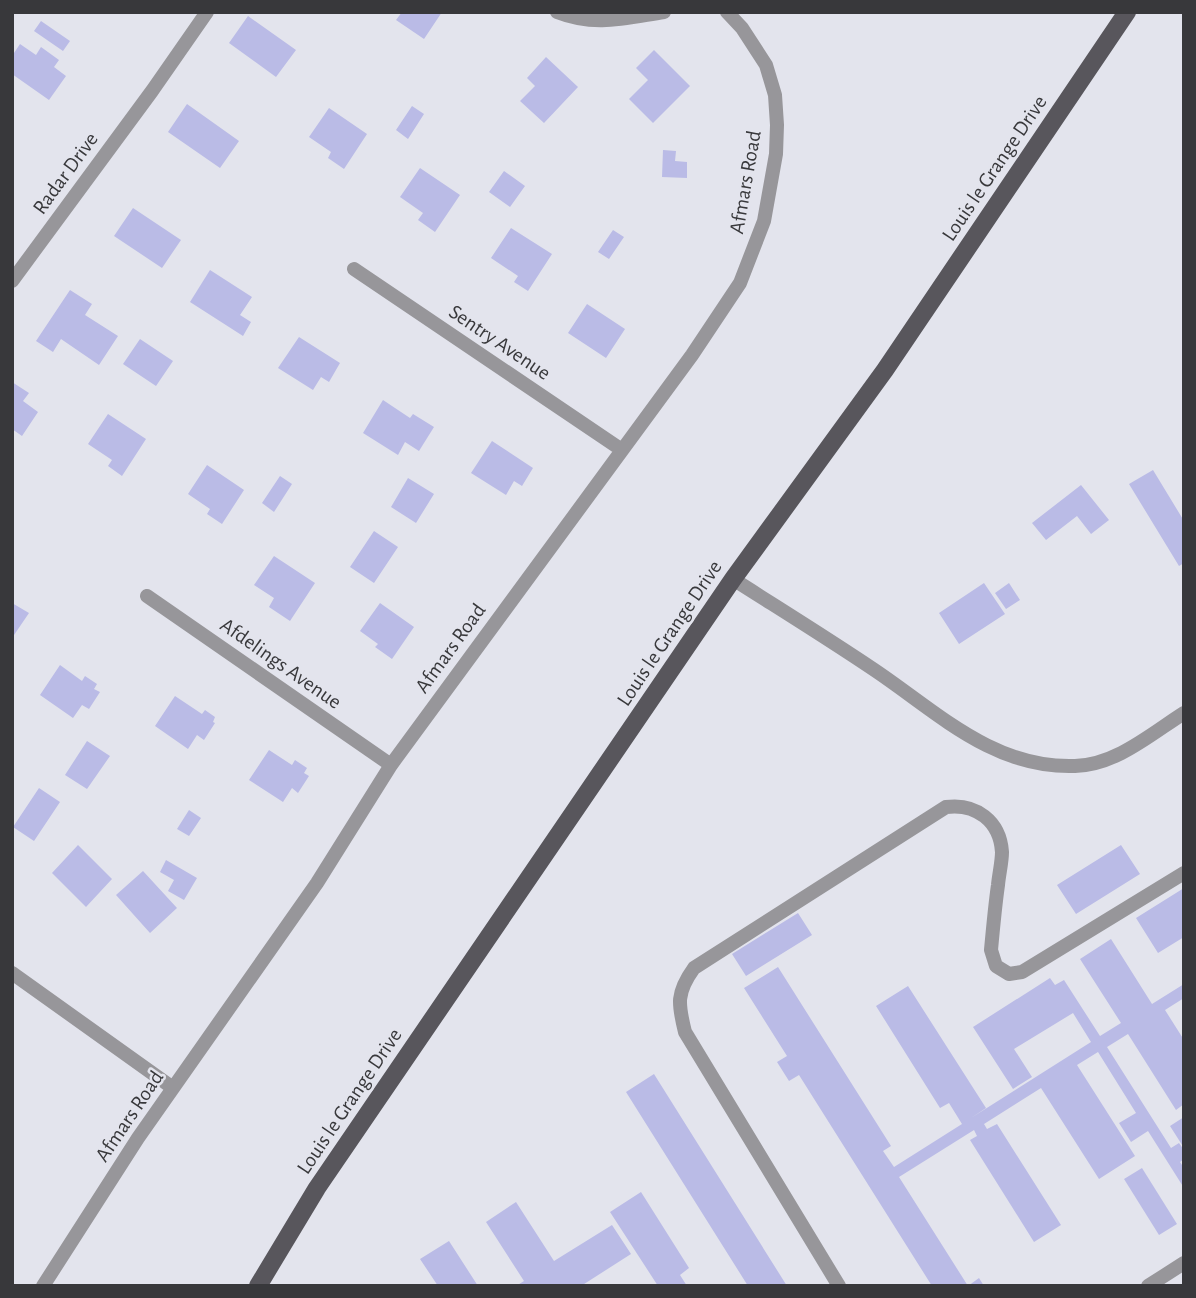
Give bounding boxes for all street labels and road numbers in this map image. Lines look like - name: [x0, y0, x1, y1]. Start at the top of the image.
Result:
- street label: Louis le Grange Drive: [938, 92, 1051, 245]
- street label: Radar Drive: [29, 129, 102, 218]
- street label: Afmars Road: [726, 129, 765, 235]
- street label: Sentry Avenue: [445, 301, 554, 384]
- street label: Louis le Grange Drive: [613, 557, 726, 710]
- street label: Afmars Road: [411, 600, 490, 697]
- street label: Afdelings Avenue: [216, 614, 345, 713]
- street label: Louis le Grange Drive: [293, 1025, 406, 1178]
- street label: Afmars Road: [91, 1067, 167, 1166]

